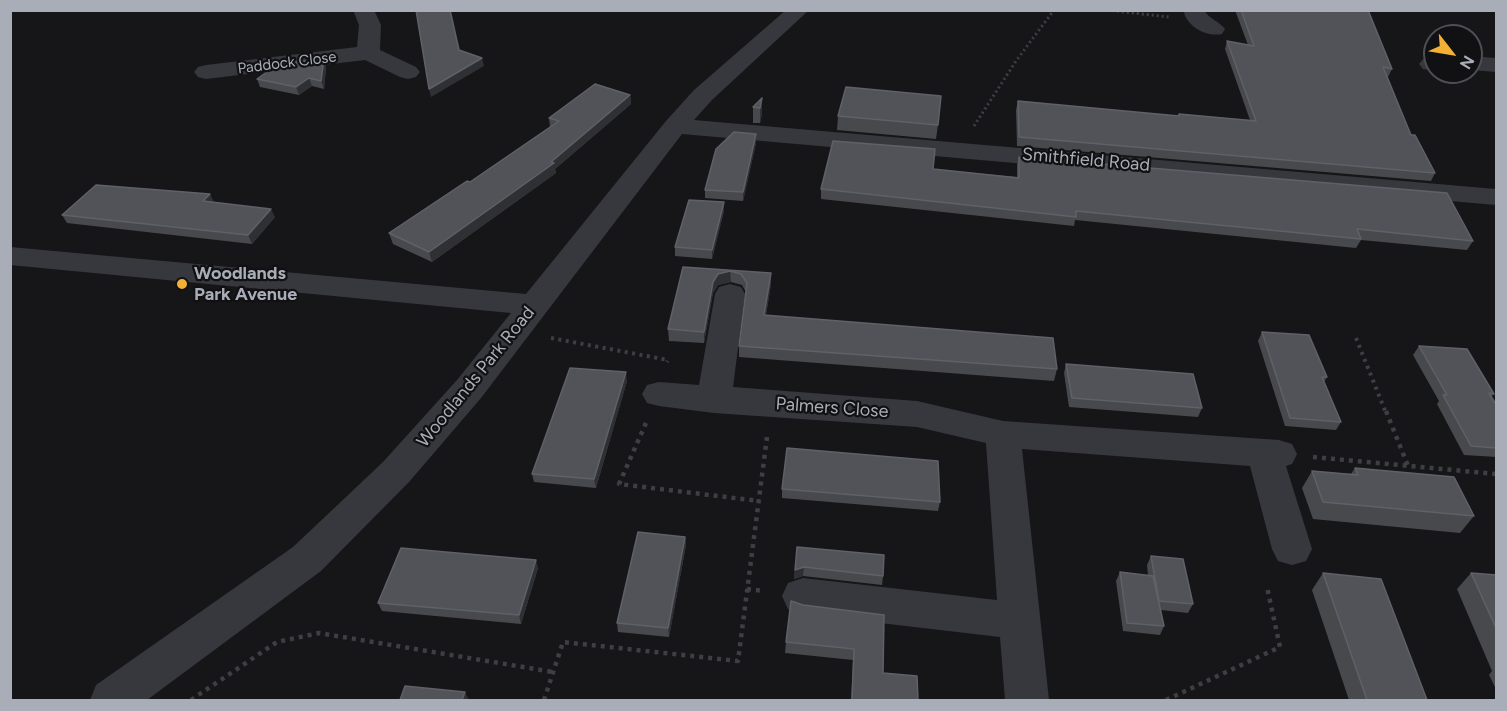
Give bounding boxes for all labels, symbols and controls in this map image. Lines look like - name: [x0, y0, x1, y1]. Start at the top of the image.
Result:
- north arrow: [1423, 24, 1483, 84]
- street label: Paddock Close: [236, 48, 338, 78]
- text: N: [1456, 52, 1478, 73]
- street label: Smithfield Road: [1021, 144, 1151, 176]
- place label: Woodlands Park Avenue: [194, 263, 297, 306]
- marker: Woodlands Park Avenue: [175, 277, 189, 291]
- street label: Woodlands Park Road: [413, 302, 539, 452]
- street label: Palmers Close: [775, 393, 889, 423]

